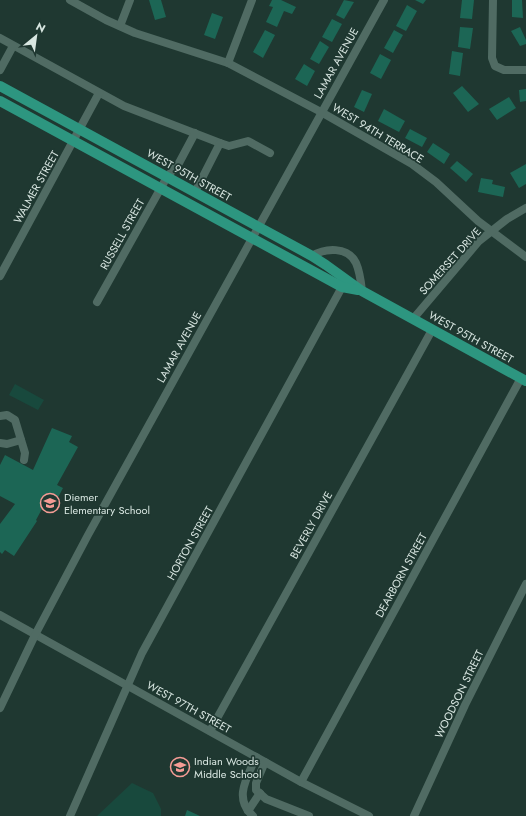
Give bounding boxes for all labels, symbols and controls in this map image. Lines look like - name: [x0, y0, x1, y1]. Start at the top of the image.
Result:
- north arrow: [16, 16, 56, 56]
- text: N: [33, 18, 49, 36]
- street label: LAMAR AVENUE: [310, 25, 362, 101]
- street label: WEST 94TH TERRACE: [329, 99, 427, 167]
- street label: WEST 95TH STREET: [144, 145, 234, 205]
- street label: WALMER STREET: [9, 148, 63, 226]
- street label: RUSSELL STREET: [96, 196, 148, 272]
- street label: SOMERSET DRIVE: [415, 224, 485, 298]
- street label: WEST 95TH STREET: [426, 307, 516, 367]
- street label: LAMAR AVENUE: [153, 309, 205, 385]
- street label: BEVERLY DRIVE: [286, 488, 336, 562]
- place label: Diemer Elementary School: [64, 489, 150, 518]
- school or university icon: Diemer Elementary School: [39, 492, 61, 514]
- street label: HORTON STREET: [163, 503, 217, 583]
- street label: DEARBORN STREET: [371, 530, 431, 620]
- street label: WOODSON STREET: [431, 647, 487, 741]
- street label: WEST 97TH STREET: [144, 677, 234, 737]
- place label: Indian Woods Middle School: [194, 753, 261, 782]
- school or university icon: Indian Woods Middle School: [169, 756, 191, 778]

